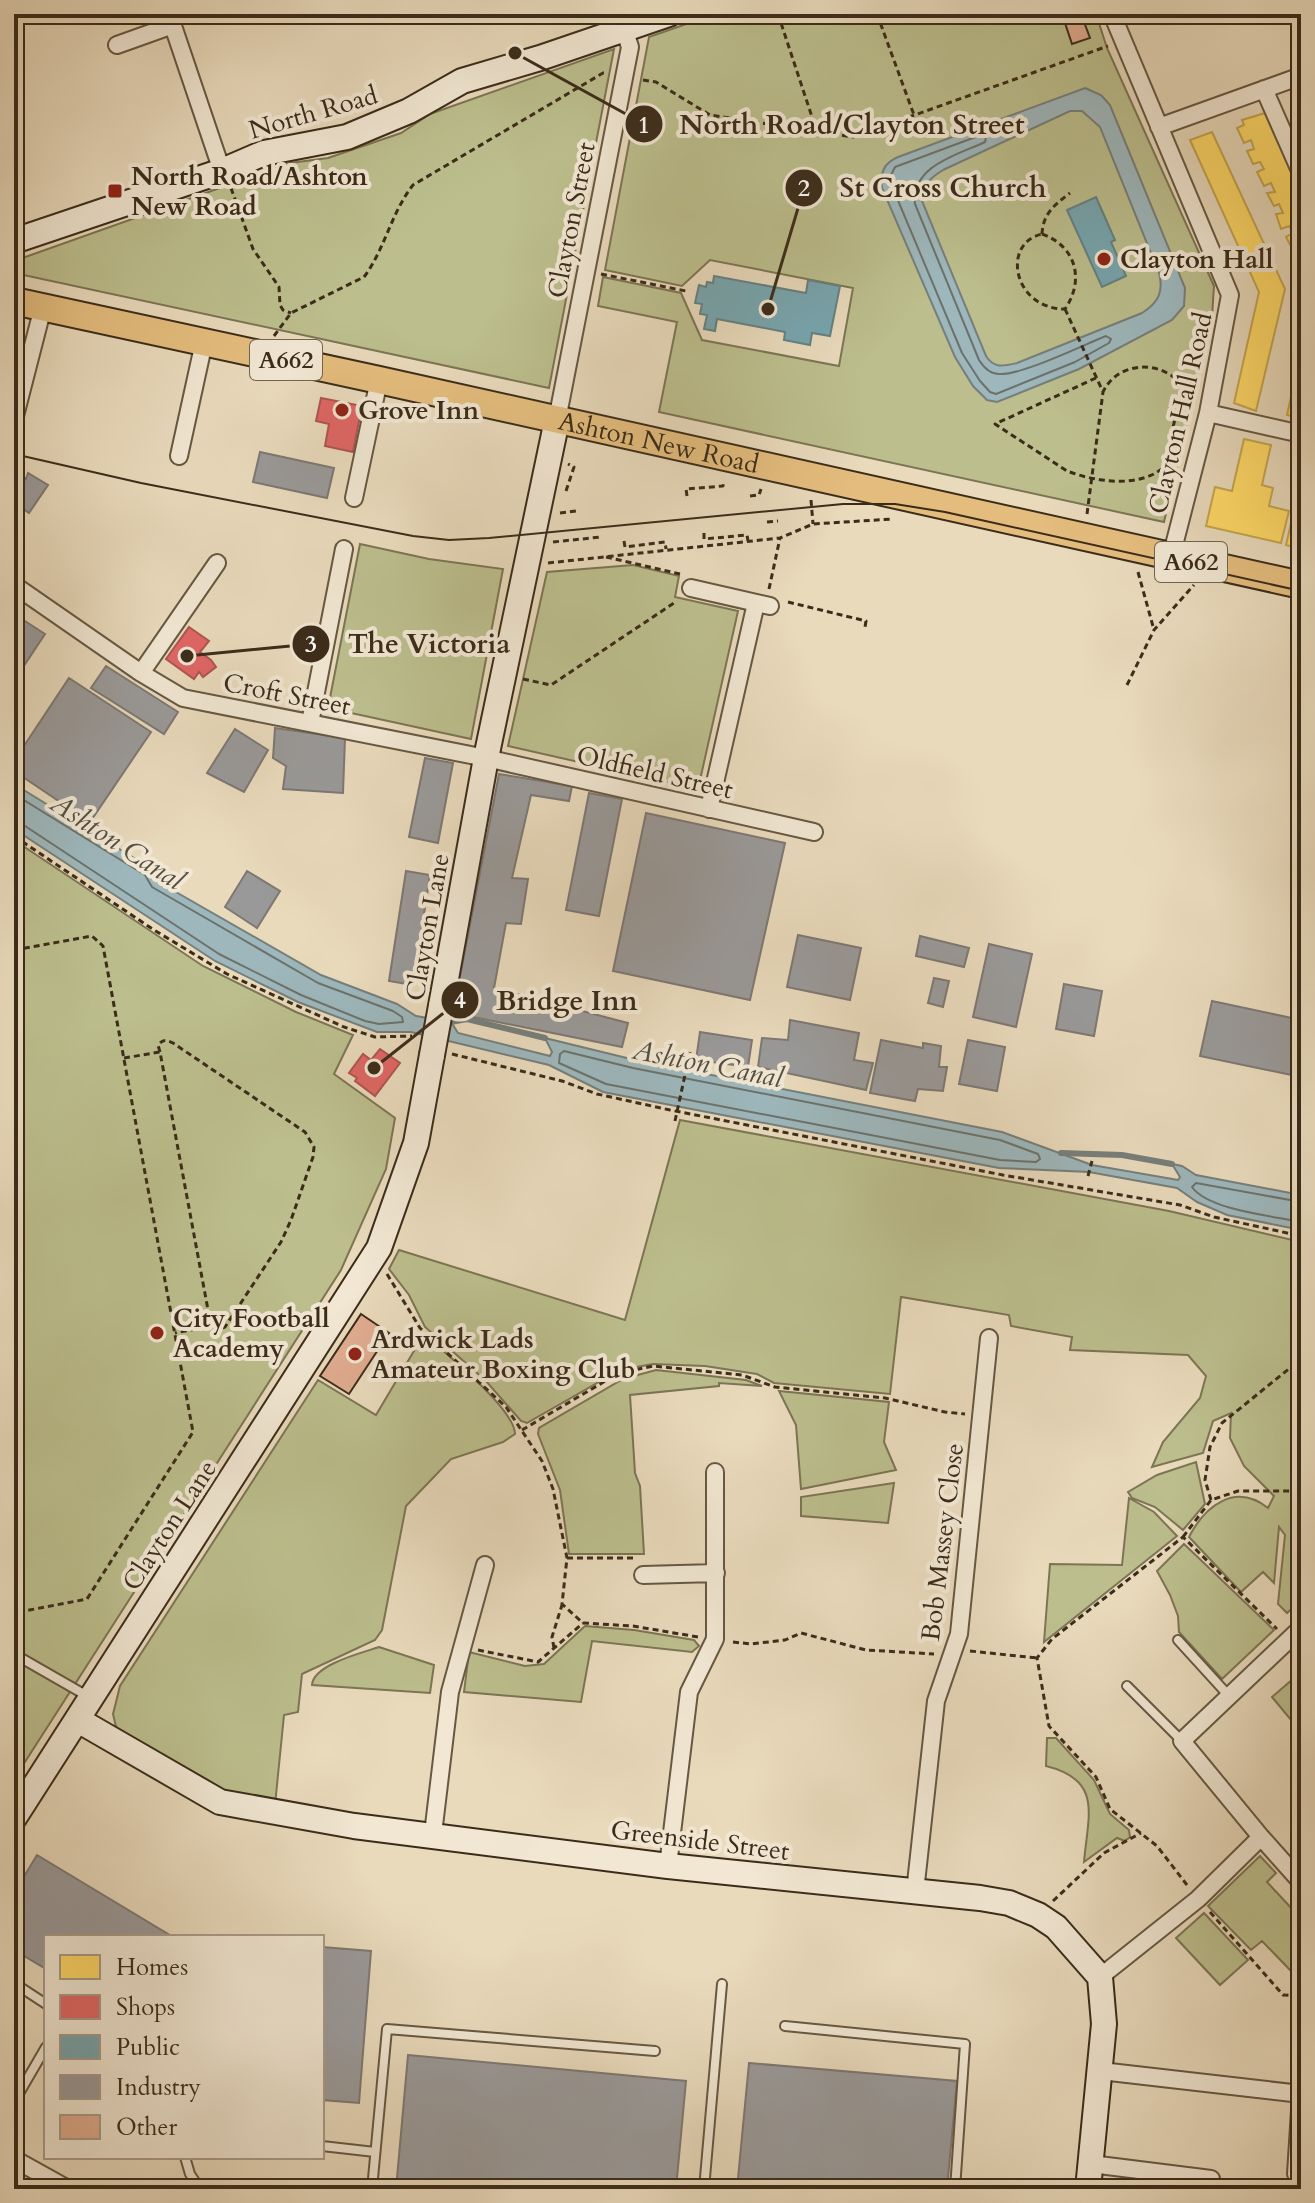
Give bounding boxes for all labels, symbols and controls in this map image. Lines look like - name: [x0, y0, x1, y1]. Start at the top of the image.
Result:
- street label: North Road: [245, 77, 382, 148]
- callout: North Road/Clayton Street: [624, 98, 1041, 150]
- text: North Road/Clayton Street: [679, 106, 1025, 144]
- text: 1: [638, 109, 650, 142]
- street label: Clayton Street: [539, 139, 604, 301]
- place label: North Road/Ashton New Road: [131, 159, 368, 224]
- callout: St Cross Church: [784, 162, 1063, 214]
- text: St Cross Church: [840, 169, 1047, 207]
- text: 2: [798, 172, 810, 205]
- marker: North Road/Ashton New Road: [106, 182, 124, 200]
- place label: Clayton Hall: [1120, 242, 1274, 277]
- marker: Clayton Hall: [1095, 250, 1113, 268]
- street label: Clayton Hall Road: [1140, 309, 1221, 517]
- road number: A662: [250, 340, 322, 380]
- place label: Grove Inn: [358, 393, 479, 428]
- marker: Grove Inn: [333, 401, 351, 419]
- street label: Ashton New Road: [555, 403, 762, 482]
- road number: A662: [1155, 542, 1227, 582]
- callout: The Victoria: [291, 618, 526, 670]
- text: The Victoria: [348, 625, 510, 663]
- text: 3: [305, 628, 317, 661]
- street label: Croft Street: [220, 665, 354, 724]
- street label: Oldfield Street: [573, 738, 736, 807]
- water label: Ashton Canal: [42, 784, 193, 900]
- street label: Clayton Lane: [397, 851, 458, 1004]
- callout: Bridge Inn: [440, 974, 654, 1026]
- text: Bridge Inn: [496, 982, 638, 1020]
- text: 4: [454, 984, 466, 1017]
- water label: Ashton Canal: [628, 1031, 788, 1097]
- place label: City Football Academy: [173, 1301, 330, 1366]
- place label: Ardwick Lads Amateur Boxing Club: [371, 1322, 635, 1387]
- marker: City Football Academy: [148, 1324, 166, 1342]
- marker: Ardwick Lads Amateur Boxing Club: [346, 1345, 364, 1363]
- street label: Bob Massey Close: [913, 1441, 972, 1643]
- street label: Clayton Lane: [114, 1453, 225, 1597]
- street label: Greenside Street: [609, 1812, 791, 1869]
- legend: [44, 1935, 324, 2159]
- text: Homes: [116, 1951, 188, 1984]
- text: Shops: [116, 1991, 175, 2024]
- text: Public: [116, 2031, 180, 2064]
- text: Industry: [116, 2071, 201, 2104]
- text: Other: [116, 2111, 177, 2144]

